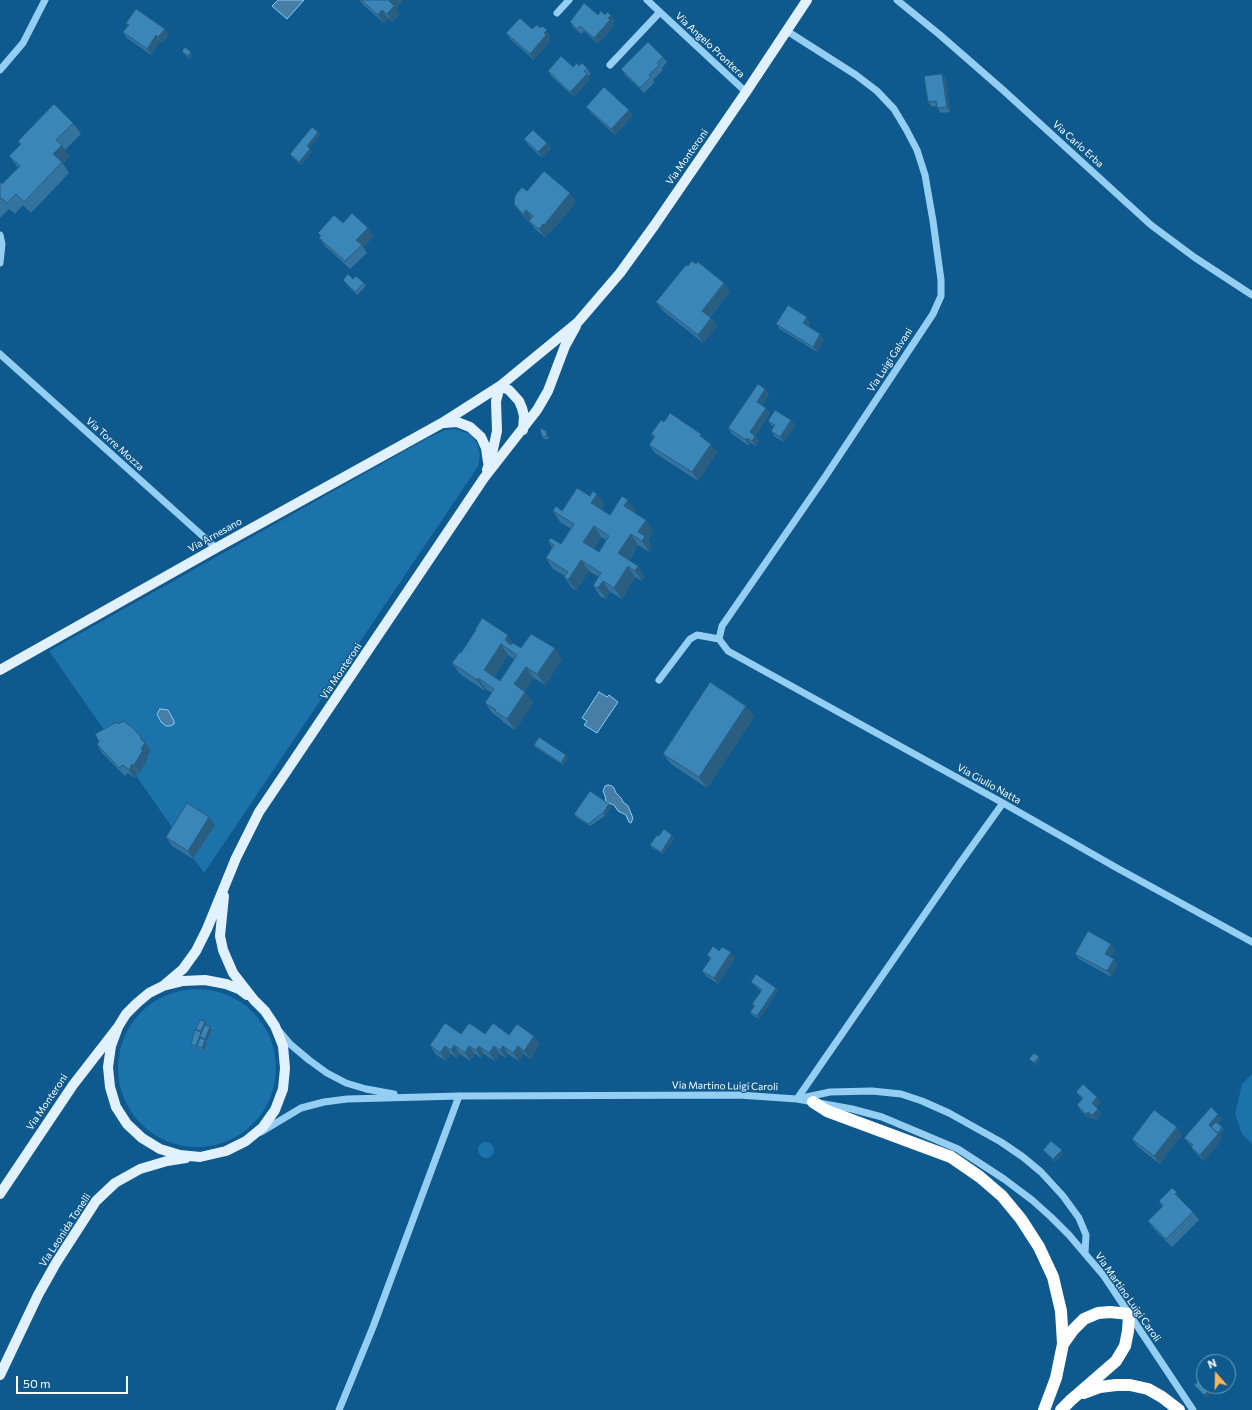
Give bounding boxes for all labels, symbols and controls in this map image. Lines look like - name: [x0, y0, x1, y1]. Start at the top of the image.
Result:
- street label: Via Angelo Prontera: [673, 10, 747, 80]
- street label: Via Carlo Erba: [1050, 118, 1106, 170]
- street label: Via Monteroni: [663, 127, 711, 187]
- street label: Via Luigi Galvani: [865, 326, 915, 394]
- street label: Via Torre Mozza: [84, 415, 146, 473]
- street label: Via Arnesano: [186, 515, 244, 555]
- street label: Via Monteroni: [318, 641, 364, 701]
- street label: Via Giulio Natta: [955, 761, 1023, 807]
- street label: Via Monteroni: [24, 1072, 70, 1132]
- street label: Via Martino Luigi Caroli: [672, 1079, 778, 1093]
- street label: Via Leonida Tonelli: [37, 1191, 93, 1269]
- street label: Via Martino Luigi Caroli: [1093, 1250, 1163, 1344]
- north arrow: [1196, 1354, 1236, 1394]
- text: N: [1206, 1356, 1218, 1371]
- scale bar: [18, 1368, 130, 1394]
- text: 50 m: [23, 1376, 51, 1390]

